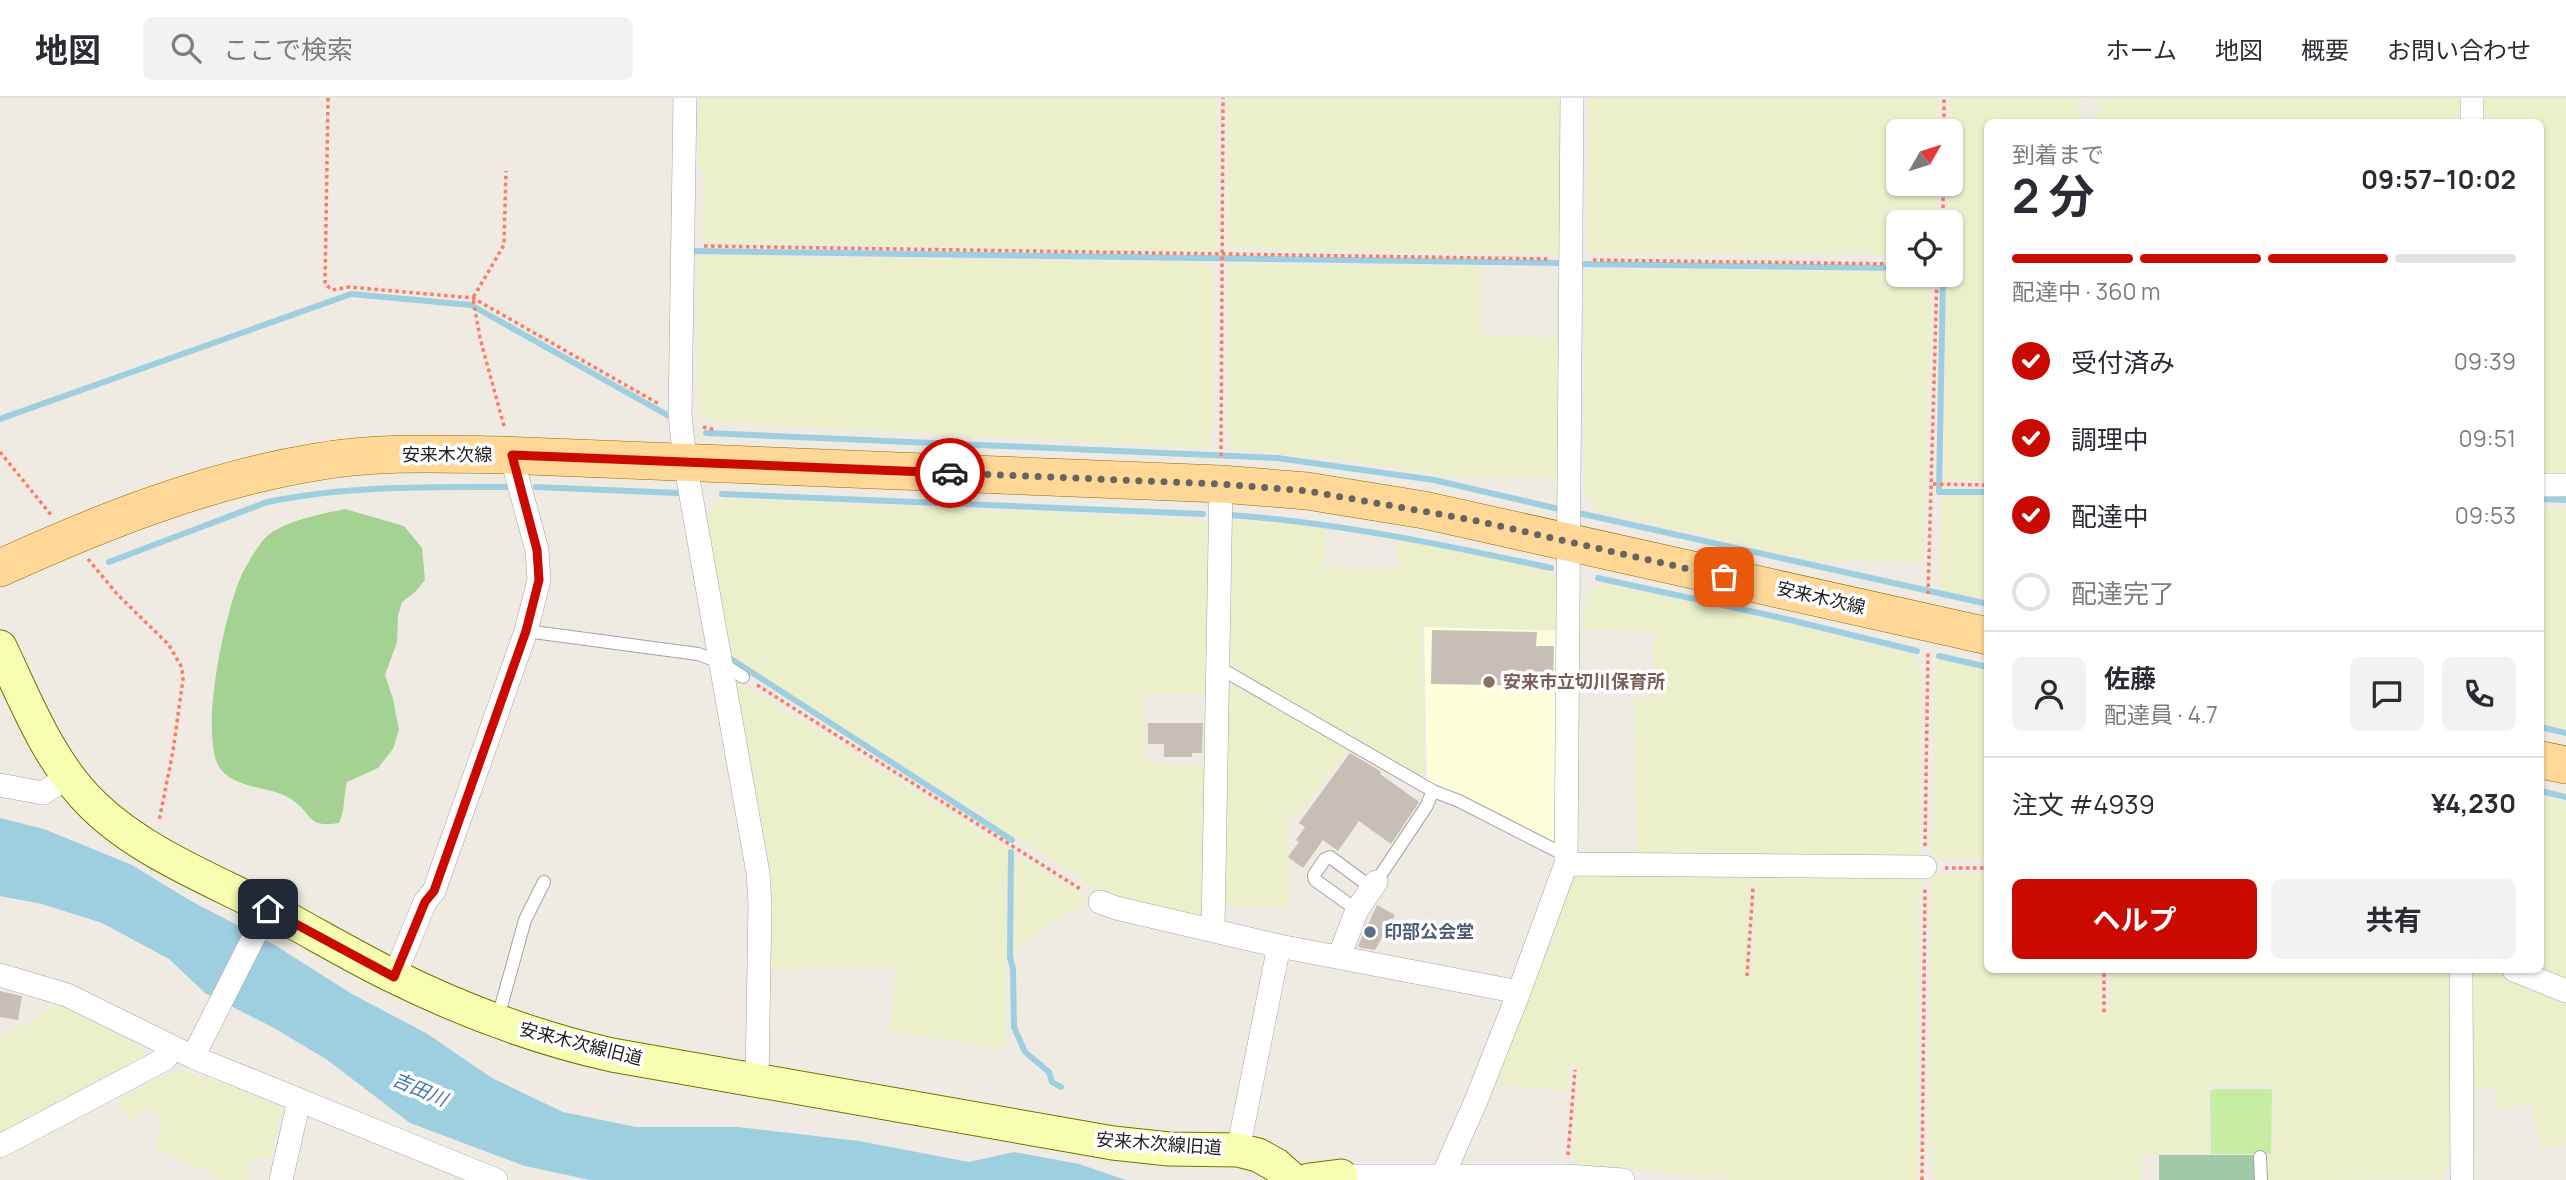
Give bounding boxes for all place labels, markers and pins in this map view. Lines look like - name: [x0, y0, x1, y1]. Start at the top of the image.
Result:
- pin: [1694, 547, 1754, 607]
- place label: 安来市立切川保育所: [1503, 669, 1665, 693]
- marker: 安来市立切川保育所: [1481, 674, 1497, 690]
- pin: [238, 879, 298, 939]
- place label: 印部公会堂: [1384, 919, 1474, 943]
- marker: 印部公会堂: [1362, 924, 1378, 940]

